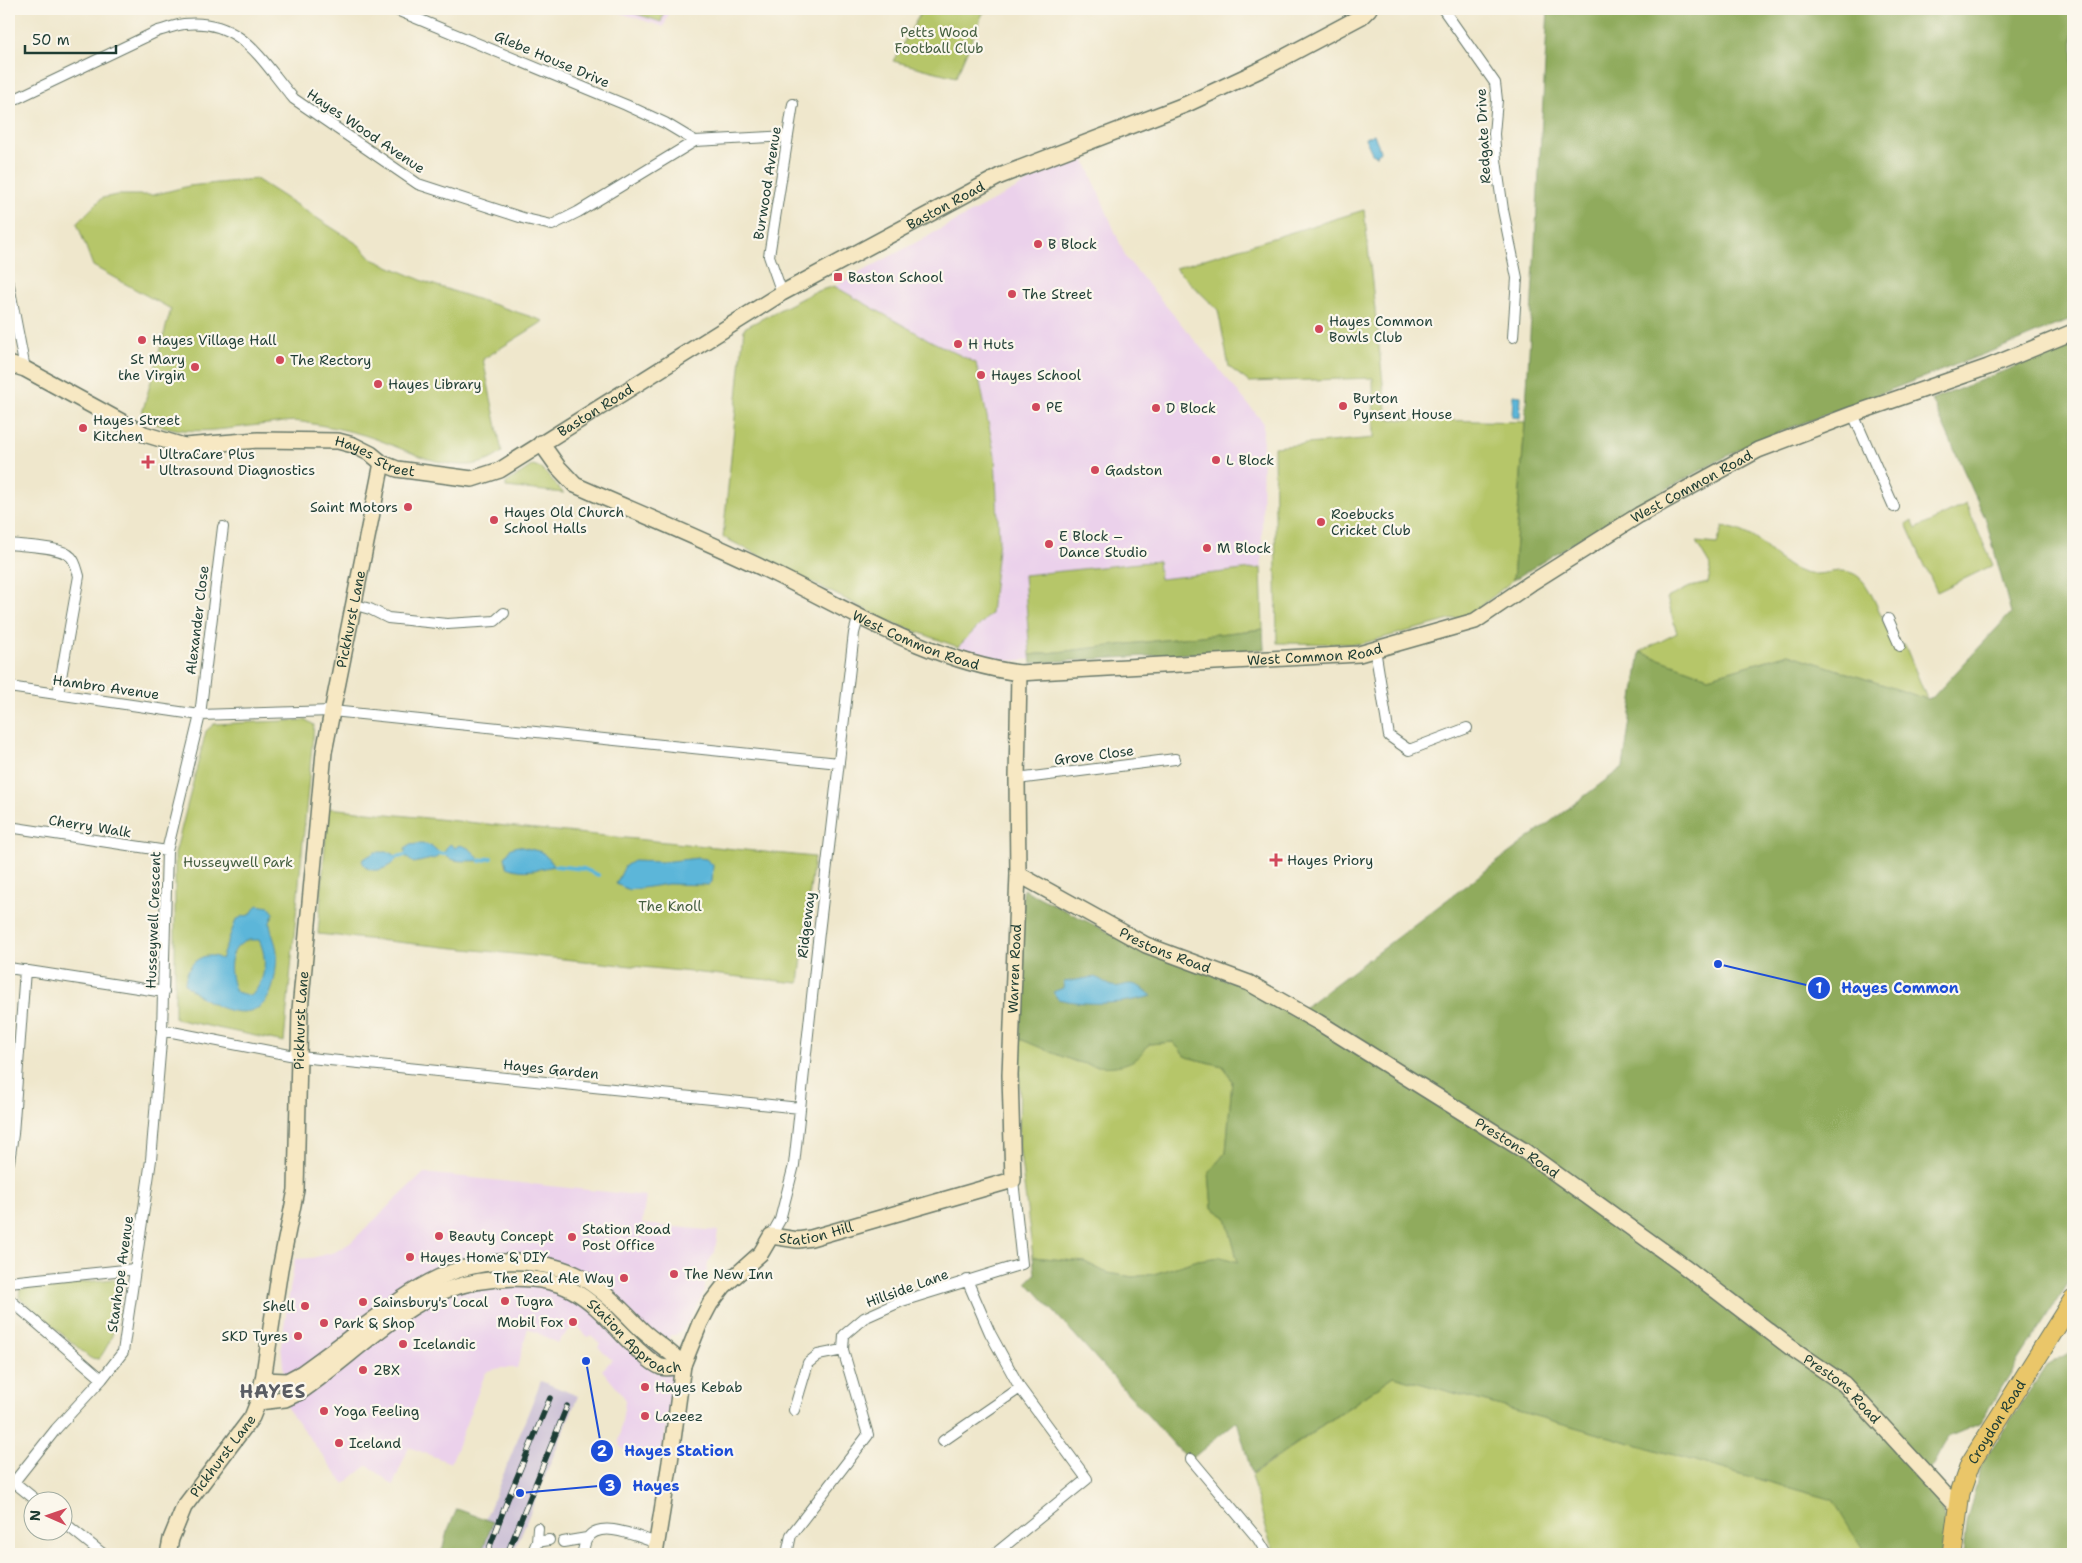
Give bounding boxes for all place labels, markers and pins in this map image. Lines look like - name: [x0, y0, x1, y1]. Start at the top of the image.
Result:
- place label: B Block: [1048, 235, 1097, 253]
- marker: B Block: [1032, 238, 1044, 250]
- place label: Baston School: [848, 268, 944, 286]
- marker: Baston School: [832, 271, 844, 283]
- place label: The Street: [1022, 285, 1093, 303]
- marker: The Street: [1006, 288, 1018, 300]
- place label: Hayes Common Bowls Club: [1329, 312, 1433, 346]
- marker: Hayes Common Bowls Club: [1313, 323, 1325, 335]
- place label: Hayes Village Hall: [152, 331, 277, 349]
- marker: Hayes Village Hall: [136, 334, 148, 346]
- place label: H Huts: [968, 335, 1014, 353]
- marker: H Huts: [952, 338, 964, 350]
- place label: St Mary the Virgin: [118, 350, 185, 384]
- place label: The Rectory: [290, 351, 371, 369]
- marker: The Rectory: [274, 354, 286, 366]
- marker: St Mary the Virgin: [189, 361, 201, 373]
- place label: Hayes School: [991, 366, 1082, 384]
- marker: Hayes School: [975, 369, 987, 381]
- place label: Hayes Library: [388, 375, 482, 393]
- marker: Hayes Library: [372, 378, 384, 390]
- place label: Burton Pynsent House: [1353, 389, 1452, 423]
- place label: PE: [1046, 398, 1063, 416]
- place label: D Block: [1166, 399, 1216, 417]
- marker: Burton Pynsent House: [1337, 400, 1349, 412]
- marker: PE: [1030, 401, 1042, 413]
- marker: D Block: [1150, 402, 1162, 414]
- place label: Hayes Street Kitchen: [93, 411, 180, 445]
- marker: Hayes Street Kitchen: [77, 422, 89, 434]
- place label: UltraCare Plus Ultrasound Diagnostics: [159, 445, 315, 479]
- place label: L Block: [1226, 451, 1274, 469]
- marker: L Block: [1210, 454, 1222, 466]
- marker: UltraCare Plus Ultrasound Diagnostics: [141, 455, 155, 469]
- place label: Gadston: [1105, 461, 1163, 479]
- marker: Gadston: [1089, 464, 1101, 476]
- place label: Saint Motors: [310, 498, 398, 516]
- marker: Saint Motors: [402, 501, 414, 513]
- place label: Hayes Old Church School Halls: [504, 503, 624, 537]
- place label: Roebucks Cricket Club: [1331, 505, 1411, 539]
- marker: Hayes Old Church School Halls: [488, 514, 500, 526]
- marker: Roebucks Cricket Club: [1315, 516, 1327, 528]
- place label: E Block – Dance Studio: [1059, 527, 1147, 561]
- marker: E Block – Dance Studio: [1043, 538, 1055, 550]
- place label: M Block: [1217, 539, 1271, 557]
- marker: M Block: [1201, 542, 1213, 554]
- place label: Hayes Priory: [1287, 851, 1373, 869]
- marker: Hayes Priory: [1269, 853, 1283, 867]
- callout: Hayes Common: [1806, 973, 1969, 1003]
- place label: Station Road Post Office: [582, 1220, 671, 1254]
- place label: Beauty Concept: [449, 1227, 554, 1245]
- marker: Beauty Concept: [433, 1230, 445, 1242]
- marker: Station Road Post Office: [566, 1231, 578, 1243]
- place label: Hayes Home & DIY: [420, 1248, 549, 1266]
- marker: Hayes Home & DIY: [404, 1251, 416, 1263]
- place label: The New Inn: [684, 1265, 773, 1283]
- marker: The New Inn: [668, 1268, 680, 1280]
- place label: The Real Ale Way: [494, 1269, 614, 1287]
- marker: The Real Ale Way: [618, 1272, 630, 1284]
- place label: Tugra: [515, 1292, 553, 1310]
- place label: Sainsbury's Local: [373, 1293, 489, 1311]
- marker: Tugra: [499, 1295, 511, 1307]
- marker: Sainsbury's Local: [357, 1296, 369, 1308]
- place label: Shell: [262, 1297, 296, 1315]
- marker: Shell: [299, 1300, 311, 1312]
- place label: Mobil Fox: [497, 1313, 563, 1331]
- place label: Park & Shop: [334, 1314, 415, 1332]
- marker: Mobil Fox: [567, 1316, 579, 1328]
- marker: Park & Shop: [318, 1317, 330, 1329]
- place label: SKD Tyres: [222, 1327, 288, 1345]
- marker: SKD Tyres: [292, 1330, 304, 1342]
- place label: Icelandic: [413, 1335, 476, 1353]
- marker: Icelandic: [397, 1338, 409, 1350]
- place label: 2BX: [373, 1361, 400, 1379]
- marker: 2BX: [357, 1364, 369, 1376]
- place label: Hayes Kebab: [655, 1378, 742, 1396]
- marker: Hayes Kebab: [639, 1381, 651, 1393]
- place label: Yoga Feeling: [334, 1402, 419, 1420]
- marker: Yoga Feeling: [318, 1405, 330, 1417]
- place label: Lazeez: [655, 1407, 703, 1425]
- marker: Lazeez: [639, 1410, 651, 1422]
- place label: Iceland: [349, 1434, 401, 1452]
- callout: Hayes Station: [589, 1436, 743, 1466]
- marker: Iceland: [333, 1437, 345, 1449]
- callout: Hayes: [597, 1470, 689, 1500]

